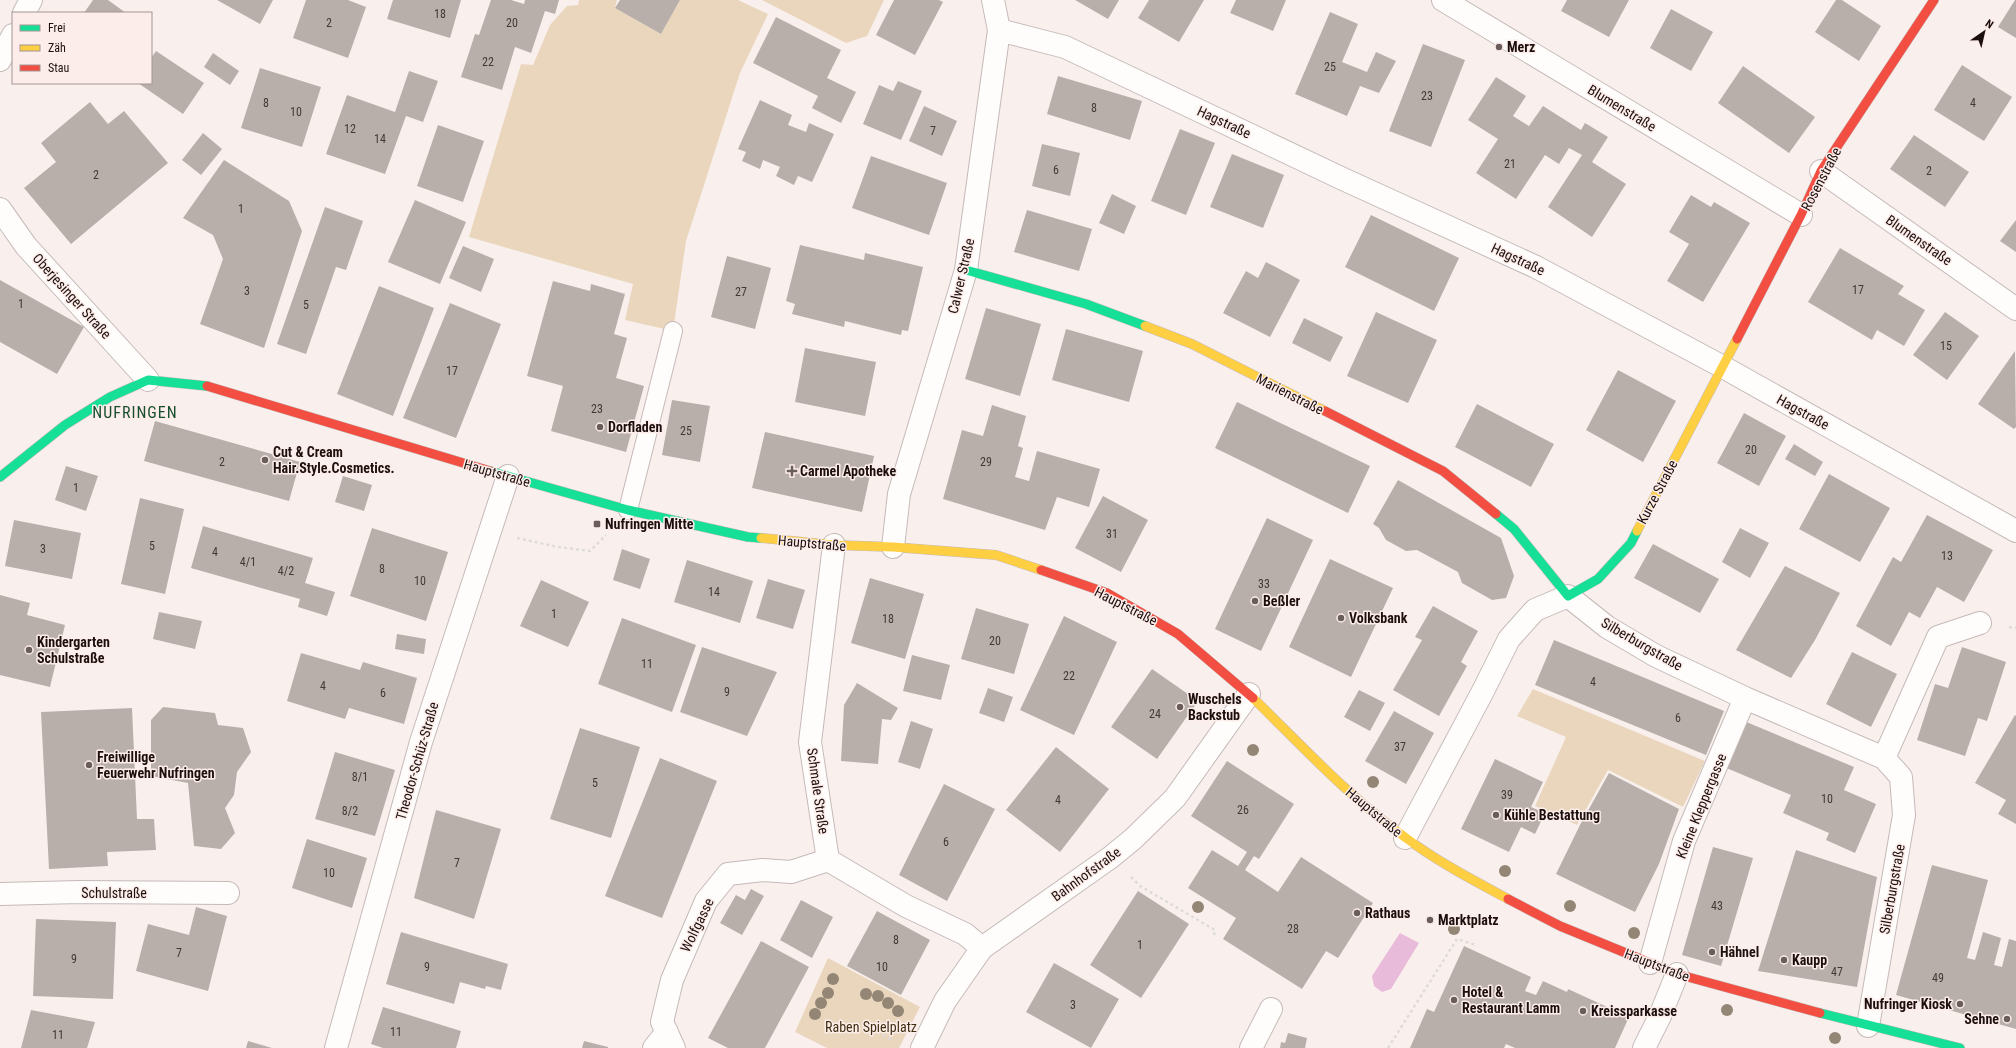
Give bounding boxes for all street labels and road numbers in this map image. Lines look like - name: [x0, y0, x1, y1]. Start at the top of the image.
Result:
- street label: Blumenstraße: [1585, 81, 1659, 135]
- street label: Hagstraße: [1195, 103, 1254, 142]
- street label: Rosenstraße: [1798, 144, 1845, 213]
- street label: Blumenstraße: [1883, 211, 1955, 269]
- street label: Calwer Straße: [945, 236, 978, 315]
- street label: Hagstraße: [1489, 240, 1548, 279]
- street label: Oberjesinger Straße: [30, 250, 115, 342]
- street label: Marienstraße: [1254, 370, 1327, 418]
- street label: Hagstraße: [1774, 391, 1832, 433]
- street label: Hauptstraße: [462, 456, 532, 490]
- street label: Kurze Straße: [1633, 457, 1681, 527]
- street label: Hauptstraße: [777, 532, 847, 554]
- street label: Hauptstraße: [1092, 583, 1160, 629]
- street label: Silberburgstraße: [1598, 614, 1686, 674]
- street label: Theodor-Schüz-Straße: [392, 700, 442, 822]
- street label: Schmale Straße: [804, 747, 832, 835]
- street label: Kleine Kleppergasse: [1673, 751, 1730, 861]
- street label: Hauptstraße: [1343, 784, 1406, 840]
- street label: Silberburgstraße: [1876, 842, 1908, 935]
- street label: Bahnhofstraße: [1048, 843, 1124, 904]
- street label: Schulstraße: [81, 885, 147, 901]
- street label: Wolfgasse: [677, 895, 717, 955]
- street label: Hauptstraße: [1622, 945, 1692, 985]

